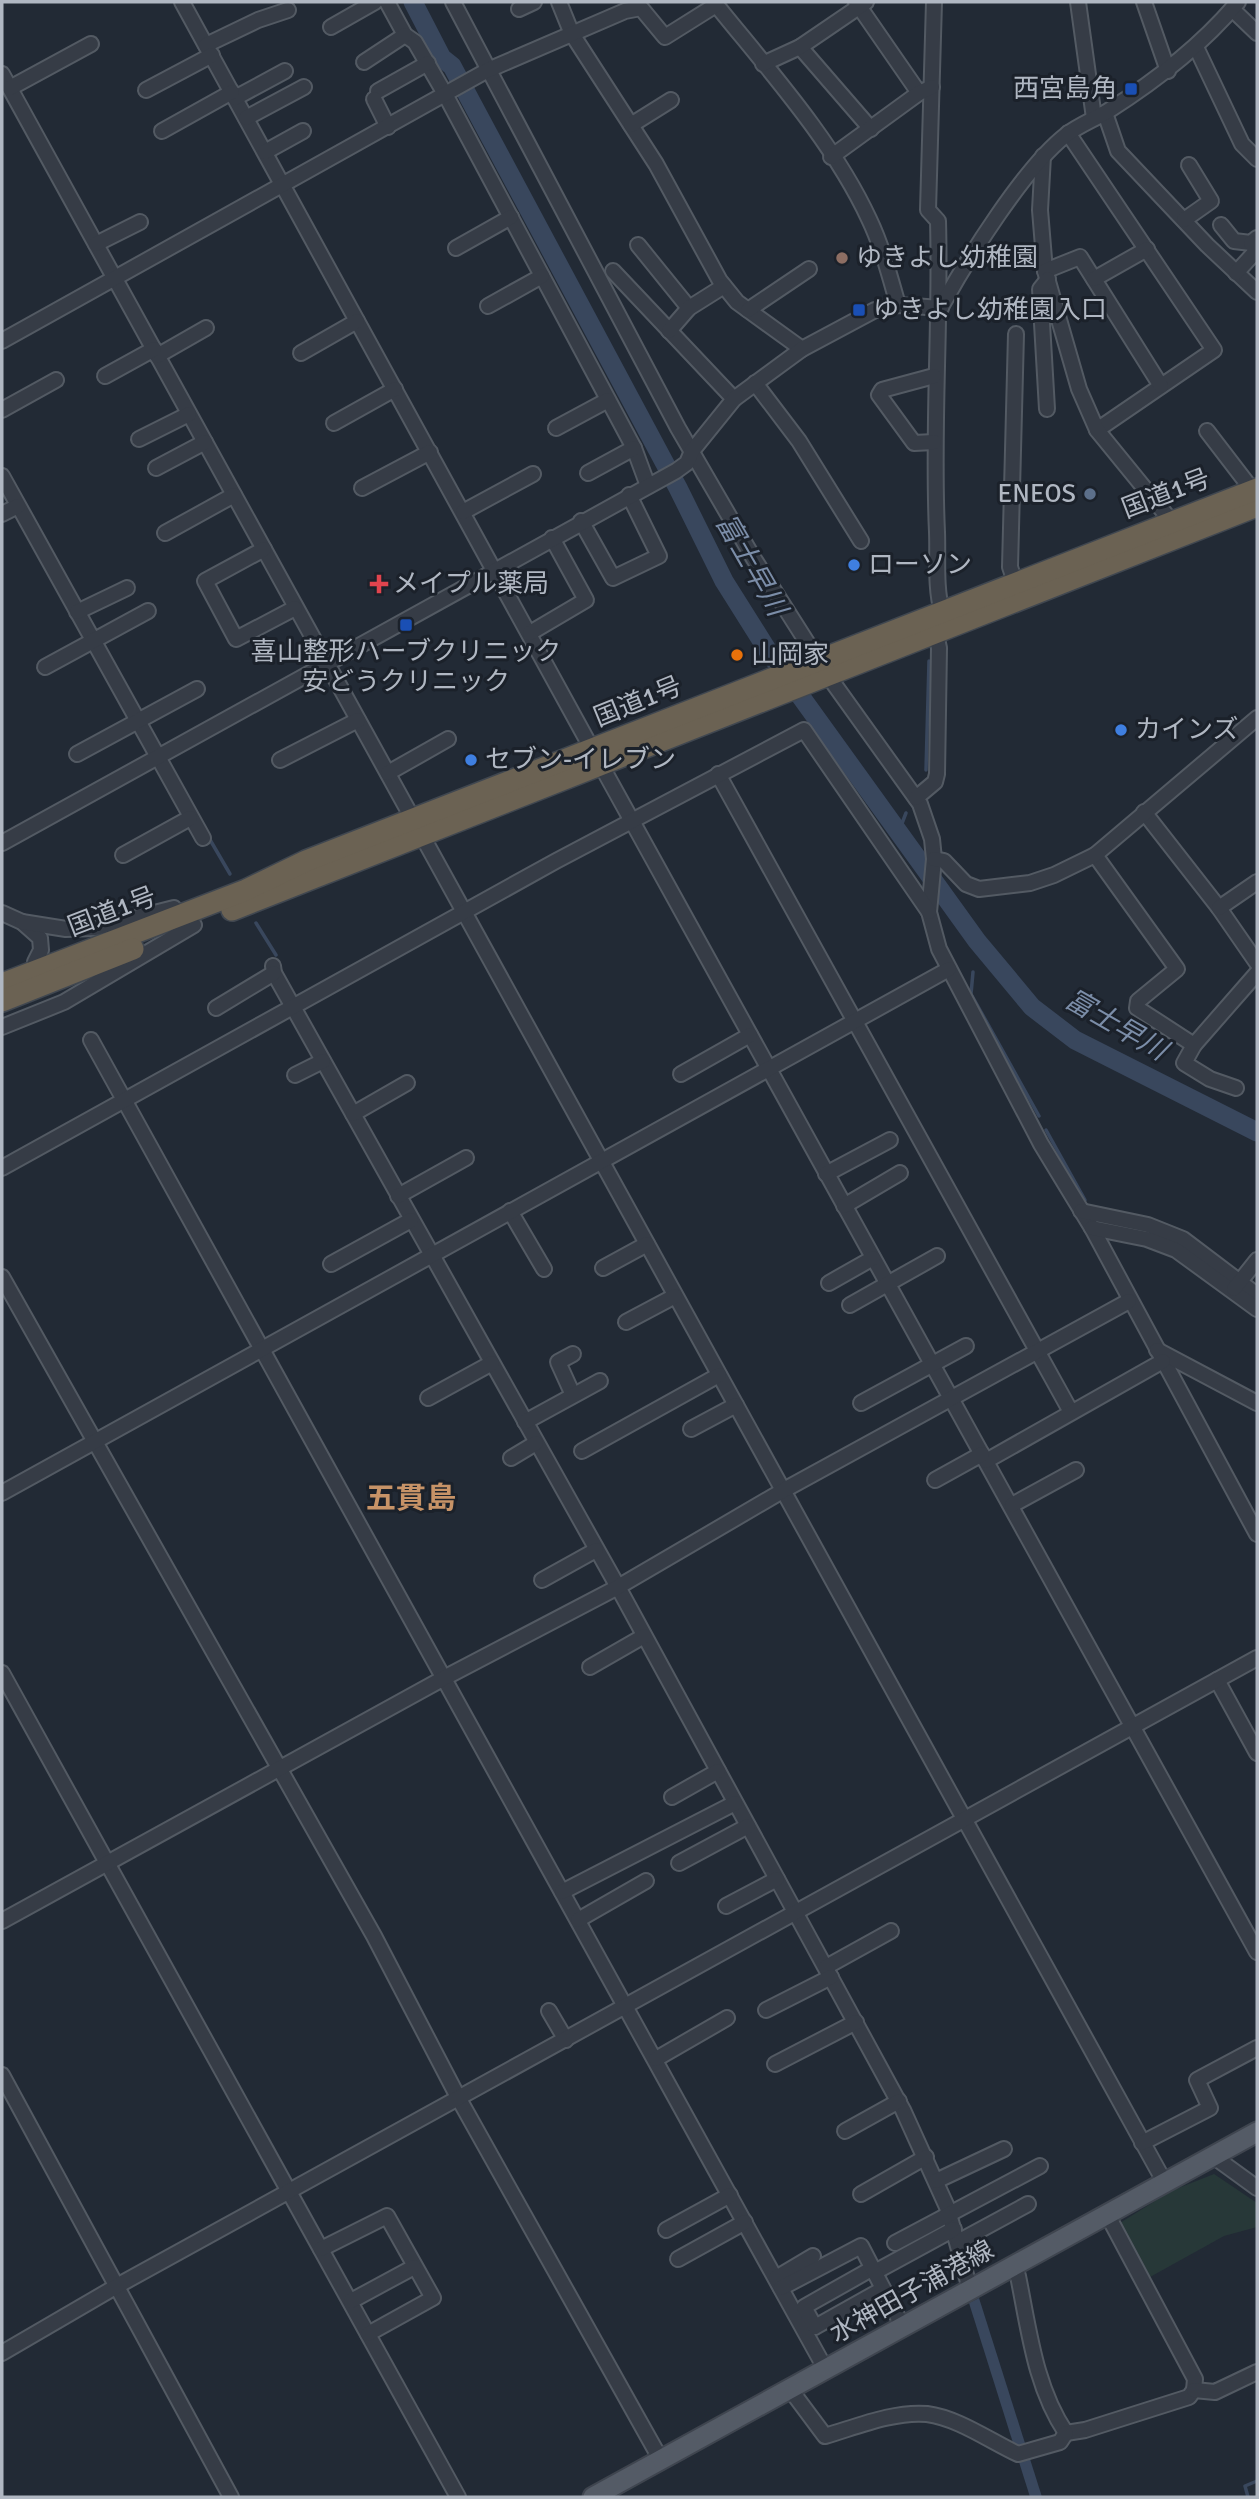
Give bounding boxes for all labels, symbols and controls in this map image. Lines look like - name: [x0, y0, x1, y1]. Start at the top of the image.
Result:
- place label: 西宮島角: [1013, 73, 1117, 105]
- marker: 西宮島角: [1123, 81, 1139, 97]
- place label: ゆきよし幼稚園: [856, 242, 1038, 274]
- marker: ゆきよし幼稚園: [834, 250, 850, 266]
- place label: ゆきよし幼稚園入口: [873, 294, 1107, 326]
- marker: ゆきよし幼稚園入口: [851, 302, 867, 318]
- street label: 国道1号: [1117, 463, 1215, 525]
- place label: ENEOS: [998, 478, 1076, 510]
- marker: ENEOS: [1082, 486, 1098, 502]
- water label: 富士早川: [708, 508, 795, 625]
- place label: ローソン: [868, 549, 972, 581]
- marker: ローソン: [846, 557, 862, 573]
- place label: メイプル薬局: [393, 568, 549, 600]
- marker: メイプル薬局: [371, 576, 387, 592]
- marker: 喜山整形ハーブクリニック 安どうクリニック: [398, 617, 414, 633]
- place label: 喜山整形ハーブクリニック 安どうクリニック: [251, 636, 561, 698]
- place label: 山岡家: [751, 639, 829, 671]
- marker: 山岡家: [729, 647, 745, 663]
- street label: 国道1号: [589, 670, 687, 734]
- place label: カインズ: [1135, 714, 1238, 746]
- marker: カインズ: [1113, 722, 1129, 738]
- place label: セブン-イレブン: [485, 744, 676, 776]
- marker: セブン-イレブン: [463, 752, 479, 768]
- street label: 国道1号: [63, 881, 161, 943]
- water label: 富士早川: [1059, 982, 1176, 1069]
- district label: 五貫島: [366, 1480, 456, 1517]
- street label: 水神田子浦港線: [825, 2234, 999, 2350]

